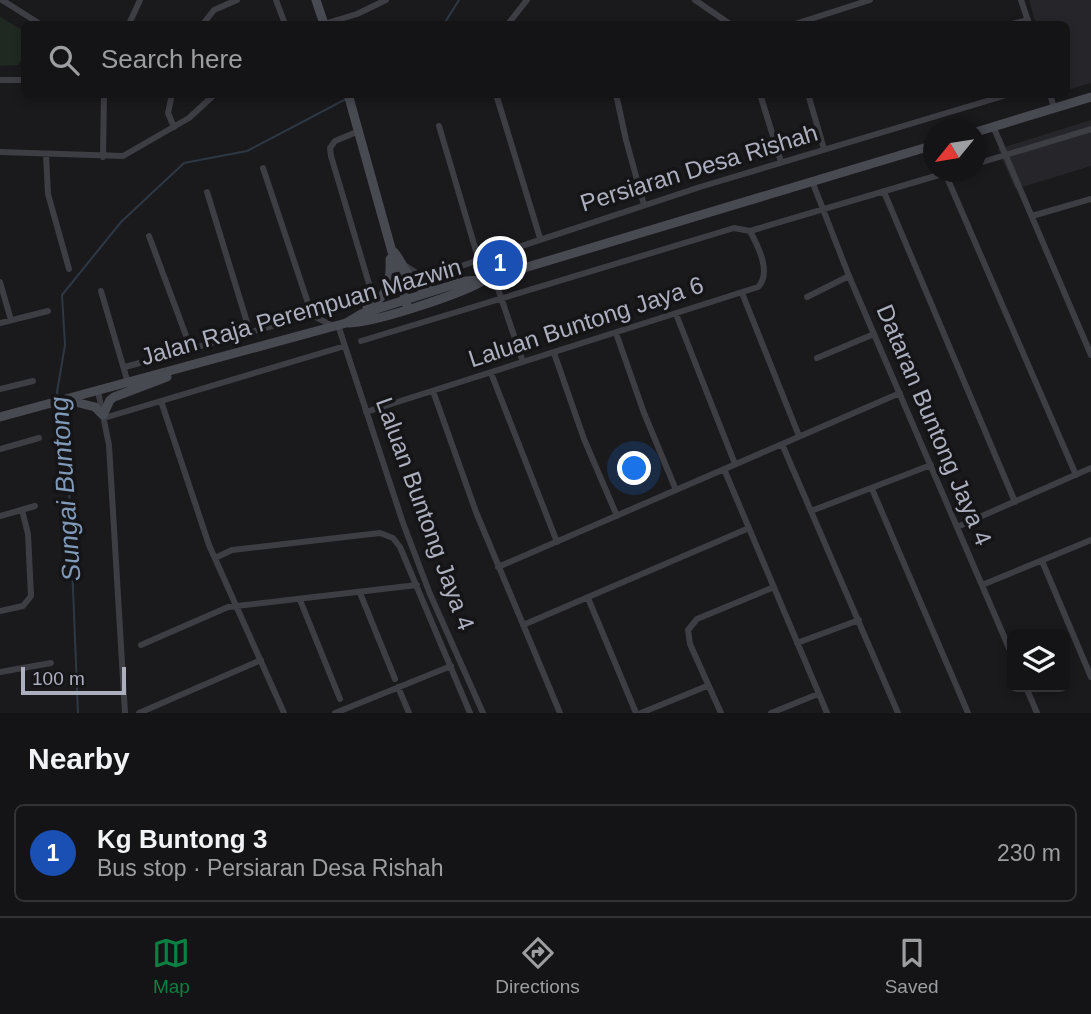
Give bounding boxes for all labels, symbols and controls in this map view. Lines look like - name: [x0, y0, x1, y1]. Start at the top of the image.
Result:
- search box: [21, 21, 1070, 98]
- icon: search: [45, 41, 83, 79]
- text: Search here: [101, 44, 243, 74]
- street label: Persiaran Desa Rishah: [577, 119, 821, 217]
- north arrow: [923, 119, 986, 182]
- pin: 1: [477, 237, 523, 289]
- street label: Jalan Raja Perempuan Mazwin: [137, 253, 464, 370]
- street label: Laluan Buntong Jaya 6: [465, 271, 707, 372]
- street label: Dataran Buntong Jaya 4: [871, 300, 997, 549]
- street label: Laluan Buntong Jaya 4: [371, 394, 480, 634]
- water label: Sungai Buntong: [44, 395, 86, 582]
- your location: [617, 451, 651, 485]
- map controls: [1007, 629, 1070, 692]
- button: layers: [1007, 629, 1070, 692]
- scale bar: [21, 664, 126, 696]
- text: 100 m: [32, 668, 85, 689]
- text: Nearby: [28, 742, 130, 775]
- text: Kg Buntong 3: [97, 824, 267, 854]
- text: 1: [47, 840, 59, 866]
- text: 230 m: [997, 840, 1061, 866]
- text: Bus stop · Persiaran Desa Rishah: [97, 855, 443, 881]
- tab: Map: [152, 934, 190, 998]
- tab: Directions: [495, 934, 580, 998]
- tab: Saved: [885, 934, 939, 998]

